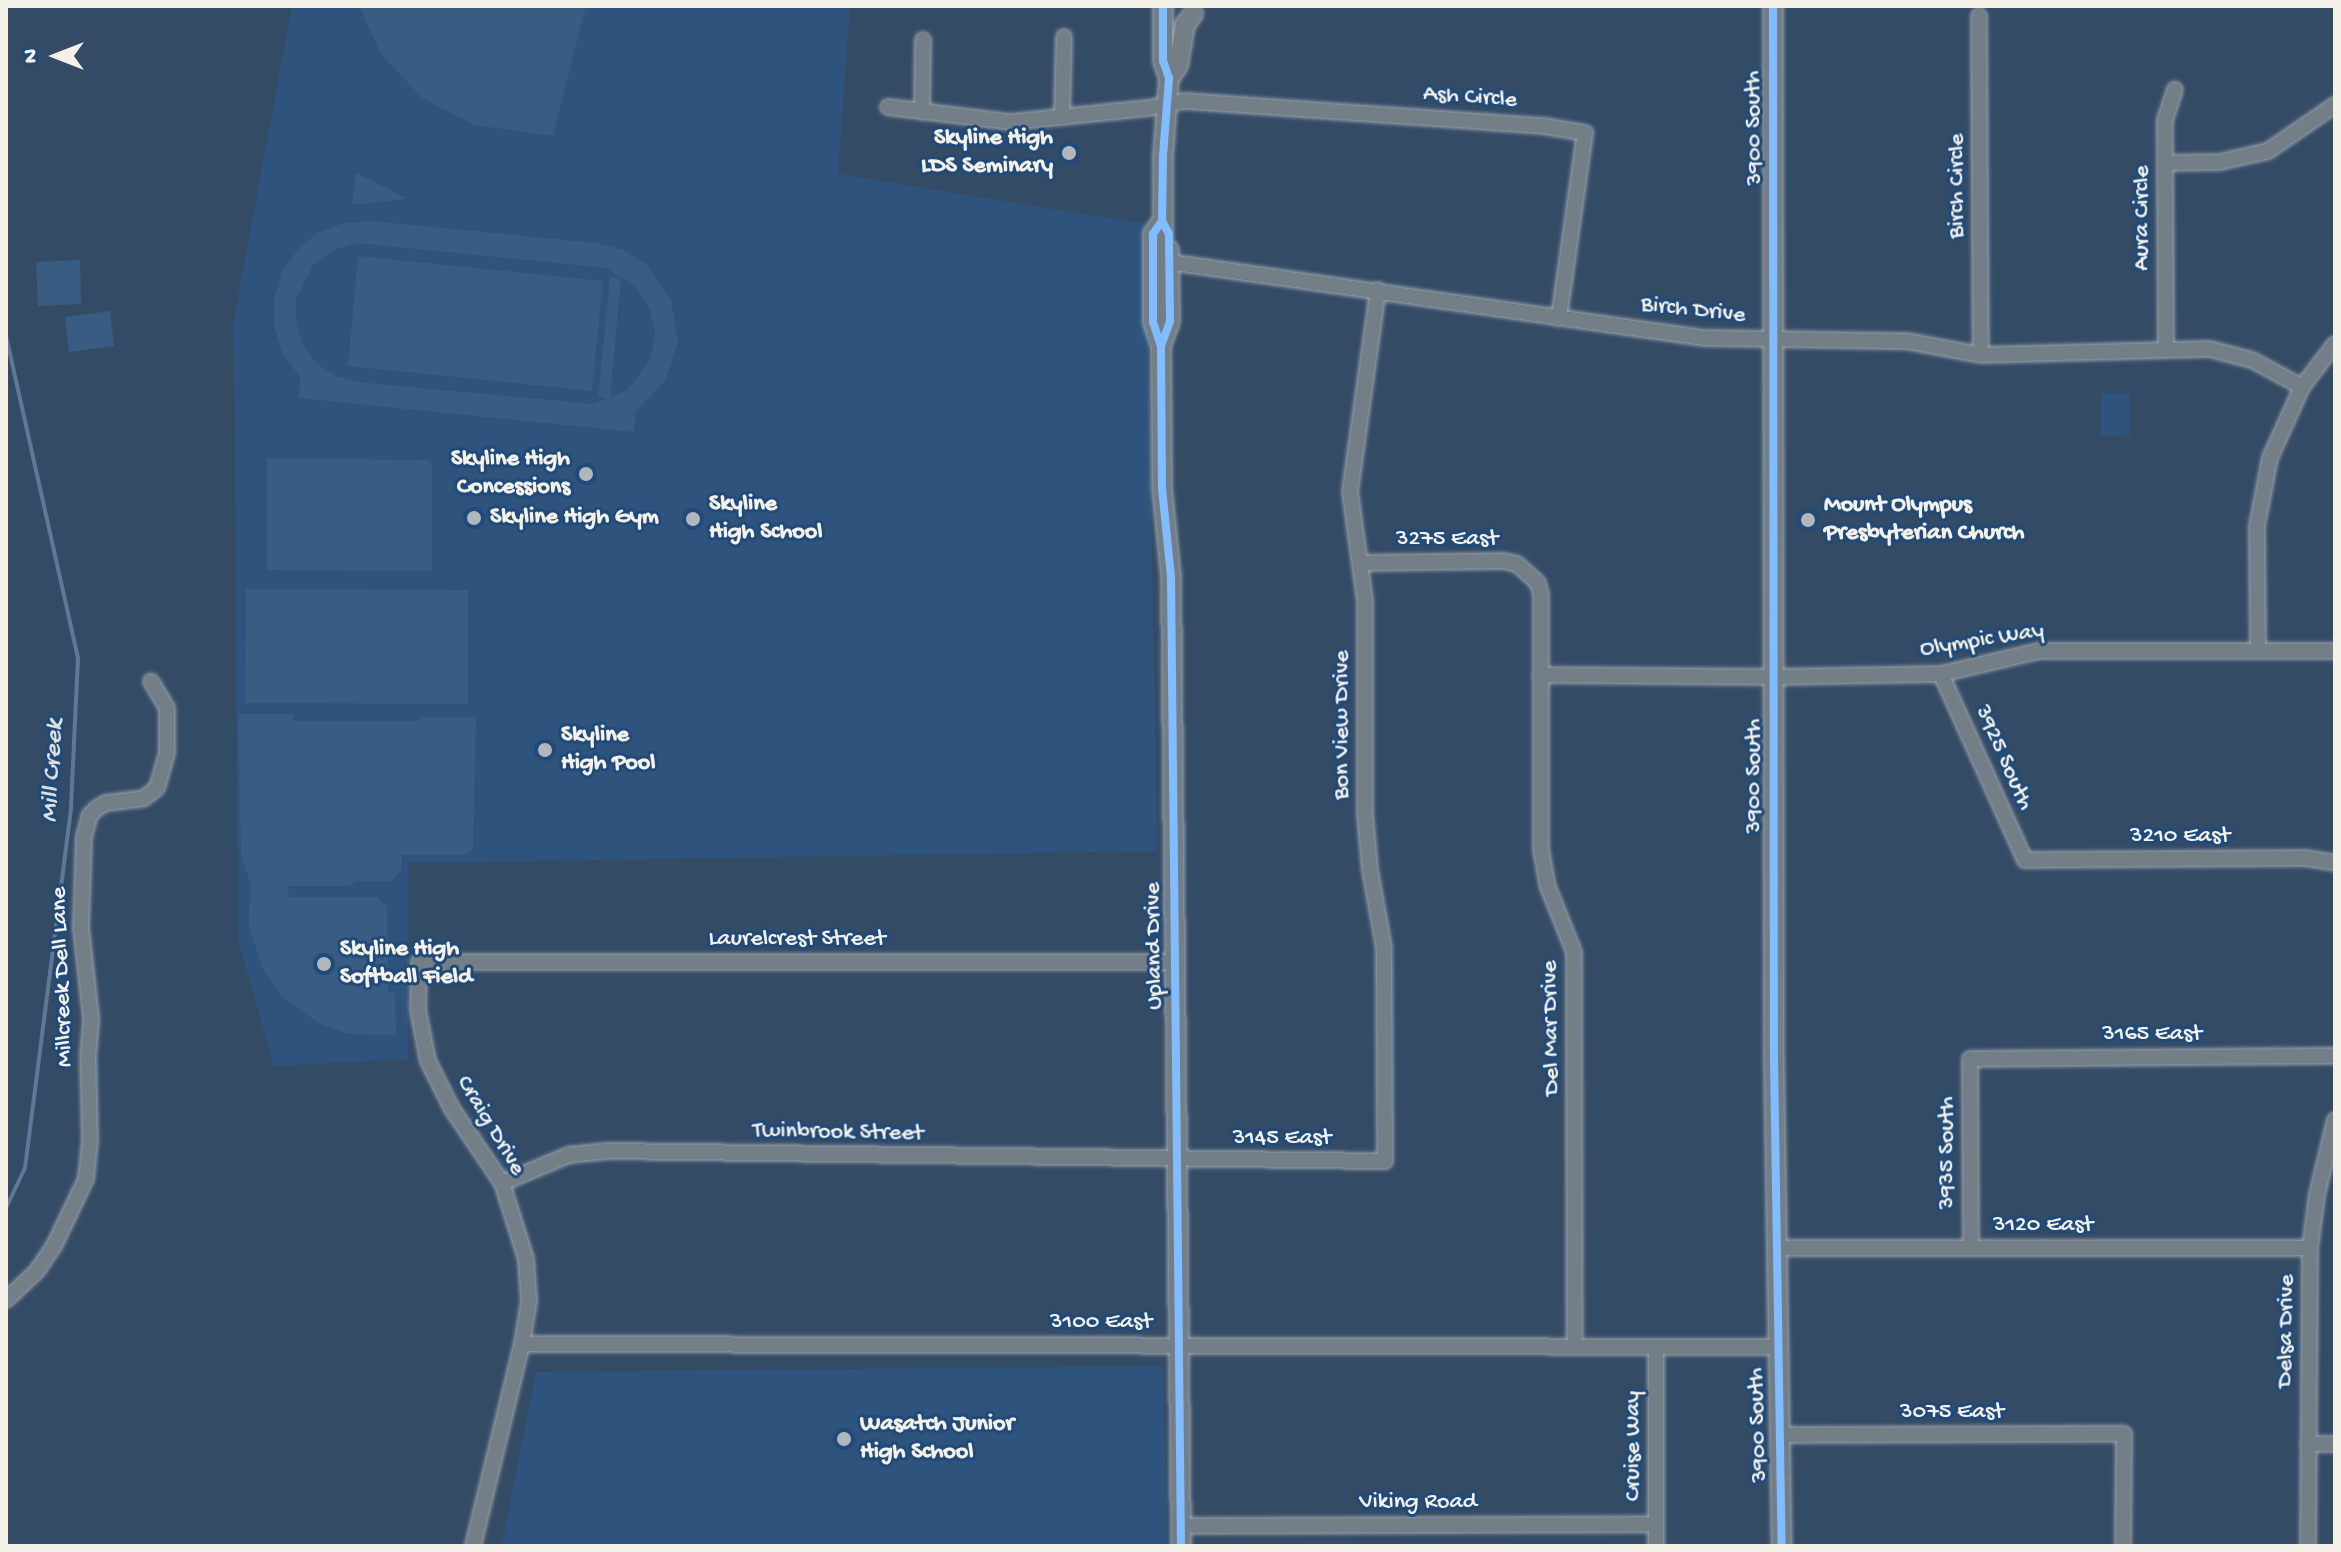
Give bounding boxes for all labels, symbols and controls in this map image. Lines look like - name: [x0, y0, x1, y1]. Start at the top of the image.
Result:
- north arrow: [16, 16, 96, 96]
- text: N: [19, 49, 45, 63]
- street label: 3900 South: [1740, 70, 1770, 186]
- street label: Ash Circle: [1422, 80, 1518, 116]
- place label: Skyline High LDS Seminary: [921, 125, 1053, 181]
- street label: Birch Circle: [1944, 133, 1972, 239]
- marker: Skyline High LDS Seminary: [1060, 144, 1078, 162]
- street label: Aura Circle: [2129, 165, 2157, 271]
- street label: Birch Drive: [1639, 291, 1747, 331]
- place label: Skyline High Concessions: [451, 446, 570, 502]
- marker: Skyline High Concessions: [577, 465, 595, 483]
- place label: Skyline High School: [709, 491, 823, 547]
- place label: Mount Olympus Presbyterian Church: [1824, 492, 2024, 548]
- place label: Skyline High Gym: [490, 504, 659, 532]
- marker: Skyline High Gym: [465, 509, 483, 527]
- marker: Skyline High School: [684, 510, 702, 528]
- marker: Mount Olympus Presbyterian Church: [1799, 511, 1817, 529]
- street label: 3275 East: [1396, 526, 1498, 554]
- street label: Olympic Way: [1918, 617, 2046, 665]
- street label: Bon View Drive: [1329, 650, 1357, 800]
- street label: 3925 South: [1967, 701, 2039, 815]
- water label: Mill Creek: [36, 719, 72, 823]
- street label: 3900 South: [1741, 719, 1769, 833]
- place label: Skyline High Pool: [561, 722, 656, 778]
- marker: Skyline High Pool: [536, 741, 554, 759]
- street label: 3210 East: [2130, 823, 2230, 851]
- street label: Upland Drive: [1139, 882, 1171, 1010]
- street label: Millcreek Dell Lane: [45, 886, 81, 1068]
- street label: Laurelcrest Street: [709, 926, 885, 954]
- place label: Skyline High Softball Field: [340, 936, 472, 992]
- marker: Skyline High Softball Field: [315, 955, 333, 973]
- street label: Del Mar Drive: [1536, 960, 1568, 1096]
- street label: 3165 East: [2102, 1021, 2202, 1049]
- street label: Craig Drive: [449, 1071, 531, 1181]
- street label: 3935 South: [1934, 1097, 1962, 1209]
- street label: Twinbrook Street: [752, 1117, 924, 1149]
- street label: 3145 East: [1233, 1125, 1331, 1153]
- street label: 3120 East: [1993, 1212, 2093, 1240]
- street label: Delsa Drive: [2272, 1274, 2302, 1388]
- street label: 3100 East: [1050, 1309, 1152, 1337]
- street label: 3900 South: [1743, 1367, 1775, 1483]
- street label: Cruise Way: [1620, 1391, 1648, 1501]
- street label: 3075 East: [1900, 1399, 2004, 1427]
- place label: Wasatch Junior High School: [860, 1411, 1014, 1467]
- marker: Wasatch Junior High School: [835, 1430, 853, 1448]
- street label: Viking Road: [1359, 1489, 1477, 1517]

